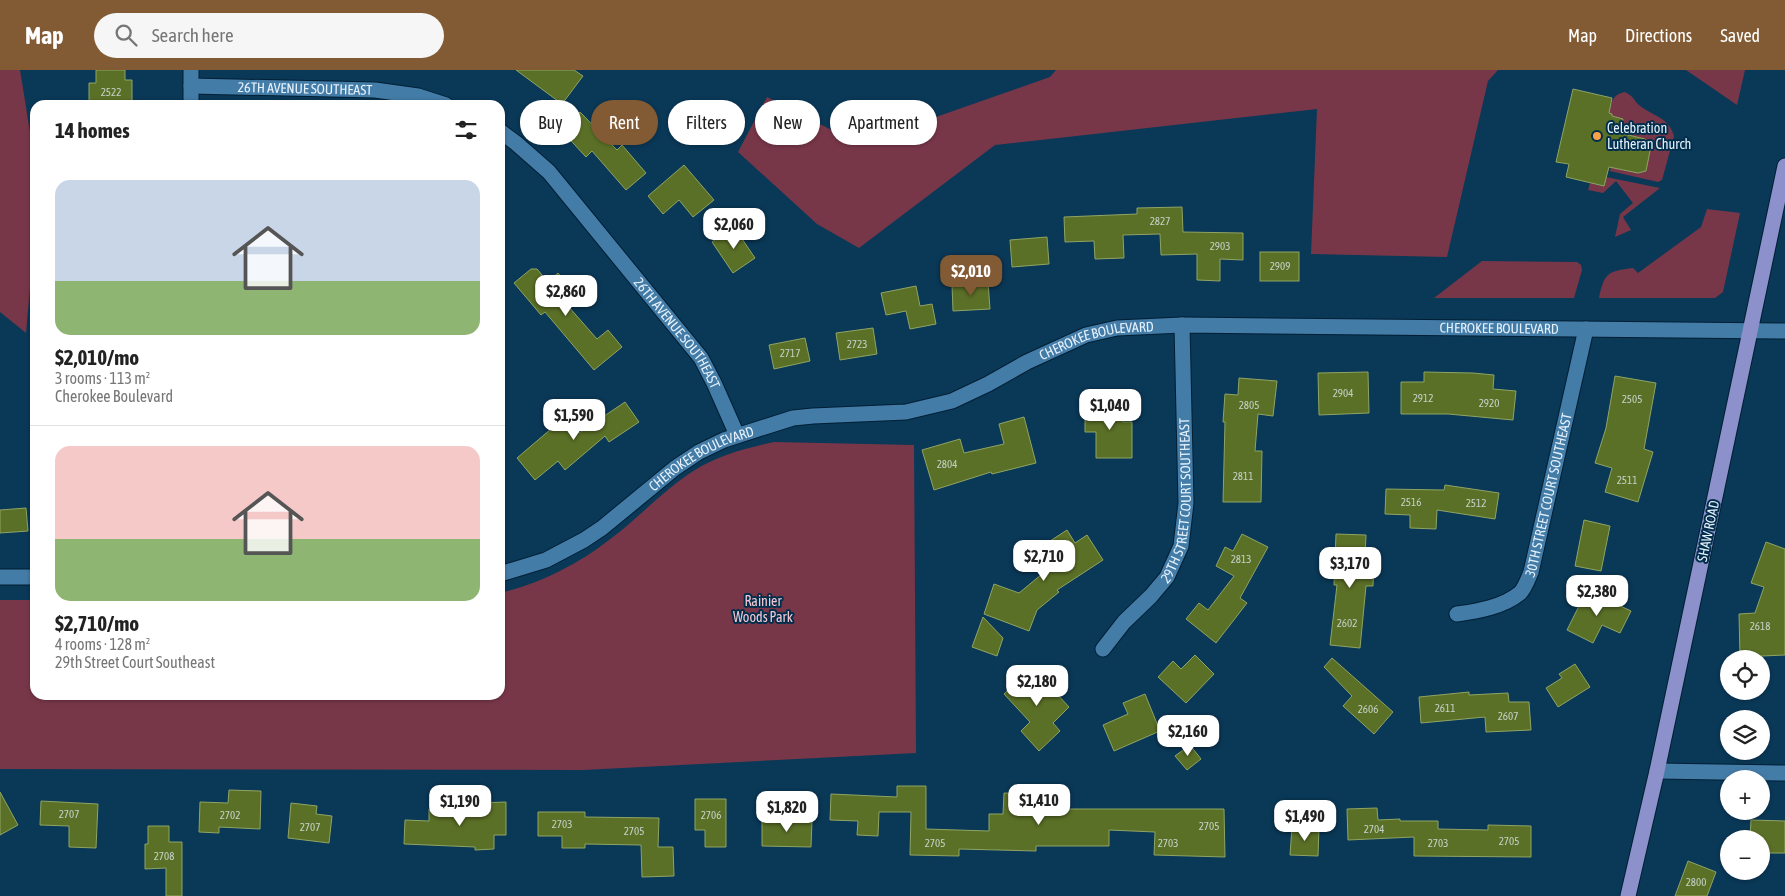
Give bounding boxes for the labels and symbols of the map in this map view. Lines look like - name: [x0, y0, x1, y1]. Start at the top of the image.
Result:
- street label: 26TH AVENUE SOUTHEAST: [237, 79, 373, 98]
- house number: 2522: [101, 86, 121, 98]
- place label: Celebration Lutheran Church: [1607, 120, 1691, 152]
- marker: Celebration Lutheran Church: [1591, 130, 1603, 142]
- pin: $2,060: [693, 208, 775, 250]
- house number: 2827: [1150, 215, 1170, 227]
- house number: 2903: [1210, 240, 1230, 252]
- pin: $2,010: [930, 254, 1012, 297]
- house number: 2909: [1270, 260, 1290, 272]
- pin: $2,860: [525, 274, 607, 317]
- street label: 26TH AVENUE SOUTHEAST: [631, 274, 723, 391]
- street label: CHEROKEE BOULEVARD: [1037, 318, 1154, 363]
- street label: CHEROKEE BOULEVARD: [1439, 320, 1559, 337]
- house number: 2723: [847, 338, 867, 350]
- house number: 2717: [780, 347, 800, 359]
- house number: 2904: [1333, 387, 1353, 399]
- pin: $1,040: [1069, 388, 1151, 431]
- house number: 2912: [1413, 392, 1433, 404]
- house number: 2505: [1622, 393, 1642, 405]
- house number: 2920: [1479, 397, 1499, 409]
- pin: $1,590: [533, 398, 615, 441]
- house number: 2805: [1239, 399, 1259, 411]
- street label: 30TH STREET COURT SOUTHEAST: [1522, 412, 1575, 579]
- street label: 29TH STREET COURT SOUTHEAST: [1157, 418, 1194, 586]
- street label: CHEROKEE BOULEVARD: [645, 423, 756, 494]
- house number: 2804: [937, 458, 957, 470]
- house number: 2811: [1233, 470, 1253, 482]
- house number: 2511: [1617, 474, 1637, 486]
- house number: 2516: [1401, 496, 1421, 508]
- house number: 2512: [1466, 497, 1486, 509]
- street label: SHAW ROAD: [1694, 499, 1722, 563]
- pin: $2,710: [1003, 540, 1085, 582]
- pin: $3,170: [1309, 546, 1391, 589]
- house number: 2813: [1231, 553, 1251, 565]
- pin: $2,380: [1556, 574, 1638, 617]
- park label: Rainier Woods Park: [733, 593, 793, 625]
- house number: 2602: [1337, 617, 1357, 629]
- house number: 2618: [1750, 620, 1770, 632]
- pin: $2,180: [996, 664, 1078, 707]
- house number: 2611: [1435, 702, 1455, 714]
- house number: 2606: [1358, 703, 1378, 715]
- house number: 2607: [1498, 710, 1518, 722]
- pin: $2,160: [1147, 714, 1229, 757]
- pin: $1,190: [419, 784, 501, 827]
- pin: $1,410: [998, 784, 1080, 826]
- pin: $1,820: [746, 790, 828, 833]
- pin: $1,490: [1264, 800, 1346, 842]
- house number: 2707: [59, 808, 79, 820]
- house number: 2702: [220, 809, 240, 821]
- house number: 2706: [701, 809, 721, 821]
- house number: 2703: [552, 818, 572, 830]
- house number: 2705: [1199, 820, 1219, 832]
- house number: 2707: [300, 821, 320, 833]
- house number: 2704: [1364, 823, 1384, 835]
- house number: 2705: [624, 825, 644, 837]
- house number: 2705: [1499, 835, 1519, 847]
- house number: 2705: [925, 837, 945, 849]
- house number: 2703: [1158, 837, 1178, 849]
- house number: 2703: [1428, 837, 1448, 849]
- house number: 2708: [154, 850, 174, 862]
- house number: 2800: [1686, 876, 1706, 888]

